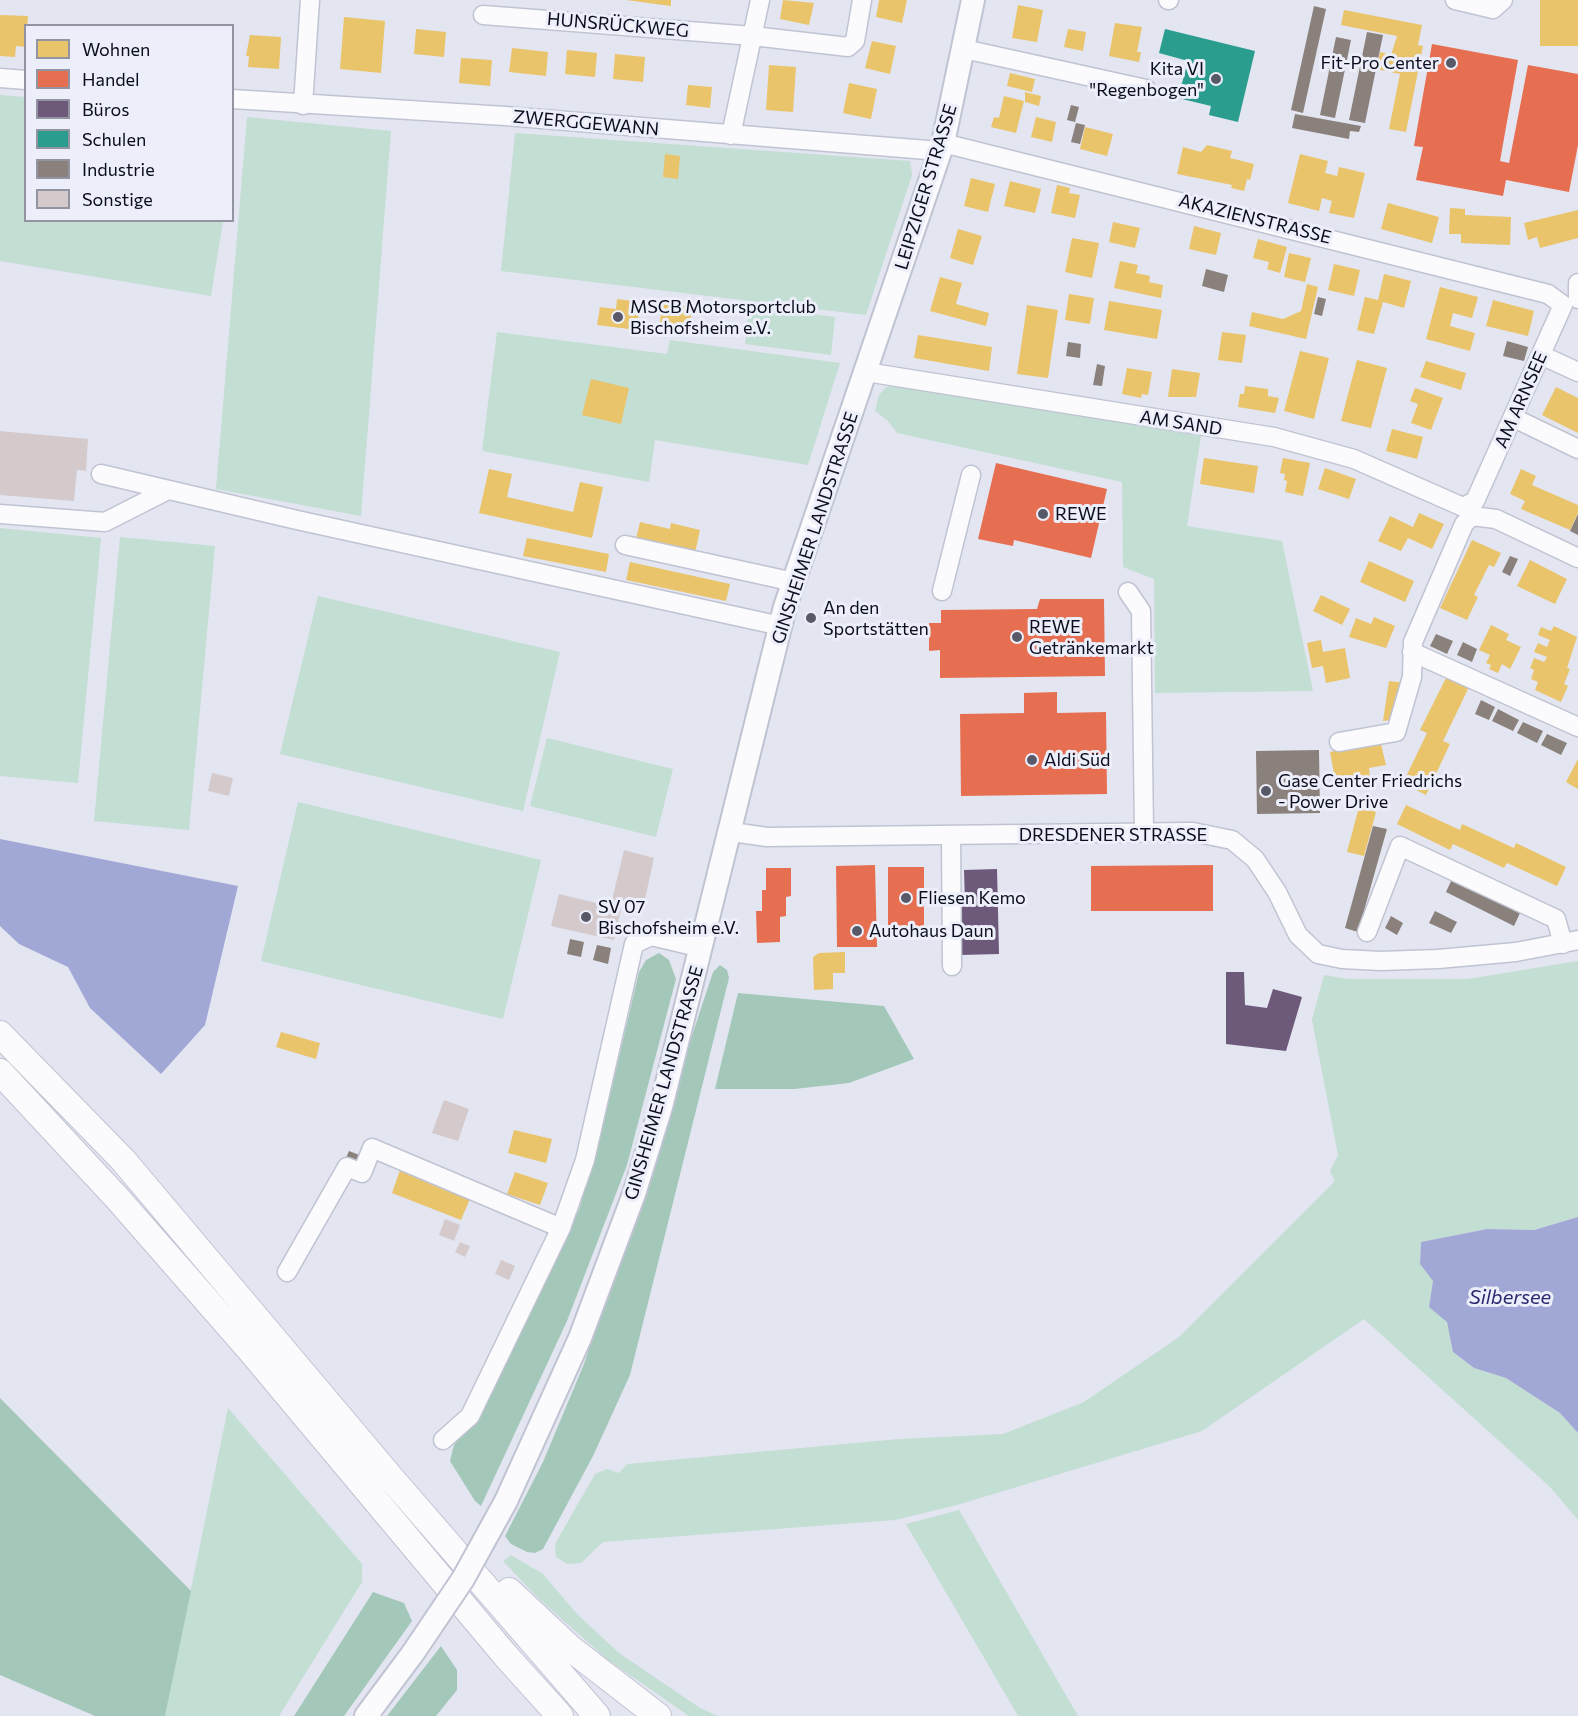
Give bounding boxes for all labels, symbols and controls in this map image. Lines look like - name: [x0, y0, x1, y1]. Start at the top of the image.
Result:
- street label: HUNSRÜCKWEG: [546, 8, 690, 42]
- legend: [24, 24, 234, 222]
- text: Wohnen: [82, 38, 150, 60]
- place label: Fit-Pro Center: [1321, 52, 1439, 74]
- marker: Fit-Pro Center: [1444, 56, 1458, 70]
- place label: Kita VI "Regenbogen": [1089, 58, 1204, 100]
- text: Handel: [82, 68, 140, 90]
- marker: Kita VI "Regenbogen": [1209, 72, 1223, 86]
- text: Büros: [82, 98, 129, 120]
- street label: LEIPZIGER STRASSE: [891, 102, 961, 272]
- street label: ZWERGGEWANN: [512, 106, 660, 140]
- text: Schulen: [82, 128, 146, 150]
- text: Industrie: [82, 158, 155, 180]
- text: Sonstige: [82, 188, 153, 210]
- street label: AKAZIENSTRASSE: [1176, 190, 1334, 248]
- place label: MSCB Motorsportclub Bischofsheim e.V.: [630, 296, 816, 338]
- marker: MSCB Motorsportclub Bischofsheim e.V.: [611, 310, 625, 324]
- street label: AM ARNSEE: [1490, 349, 1552, 451]
- street label: AM SAND: [1138, 406, 1224, 440]
- street label: GINSHEIMER LANDSTRASSE: [767, 409, 863, 647]
- place label: REWE: [1055, 503, 1107, 525]
- marker: REWE: [1036, 507, 1050, 521]
- place label: An den Sportstätten: [823, 597, 929, 640]
- marker: An den Sportstätten: [804, 611, 818, 625]
- place label: REWE Getränkemarkt: [1029, 616, 1154, 658]
- marker: REWE Getränkemarkt: [1010, 630, 1024, 644]
- place label: Aldi Süd: [1044, 749, 1110, 771]
- marker: Aldi Süd: [1025, 753, 1039, 767]
- place label: Gase Center Friedrichs - Power Drive: [1278, 770, 1462, 812]
- marker: Gase Center Friedrichs - Power Drive: [1259, 784, 1273, 798]
- street label: DRESDENER STRASSE: [1019, 824, 1207, 846]
- place label: Fliesen Kemo: [918, 887, 1026, 909]
- marker: Fliesen Kemo: [899, 891, 913, 905]
- place label: SV 07 Bischofsheim e.V.: [598, 896, 739, 938]
- marker: SV 07 Bischofsheim e.V.: [579, 910, 593, 924]
- place label: Autohaus Daun: [869, 920, 994, 942]
- marker: Autohaus Daun: [850, 924, 864, 938]
- street label: GINSHEIMER LANDSTRASSE: [620, 963, 708, 1203]
- water label: Silbersee: [1469, 1285, 1551, 1309]

